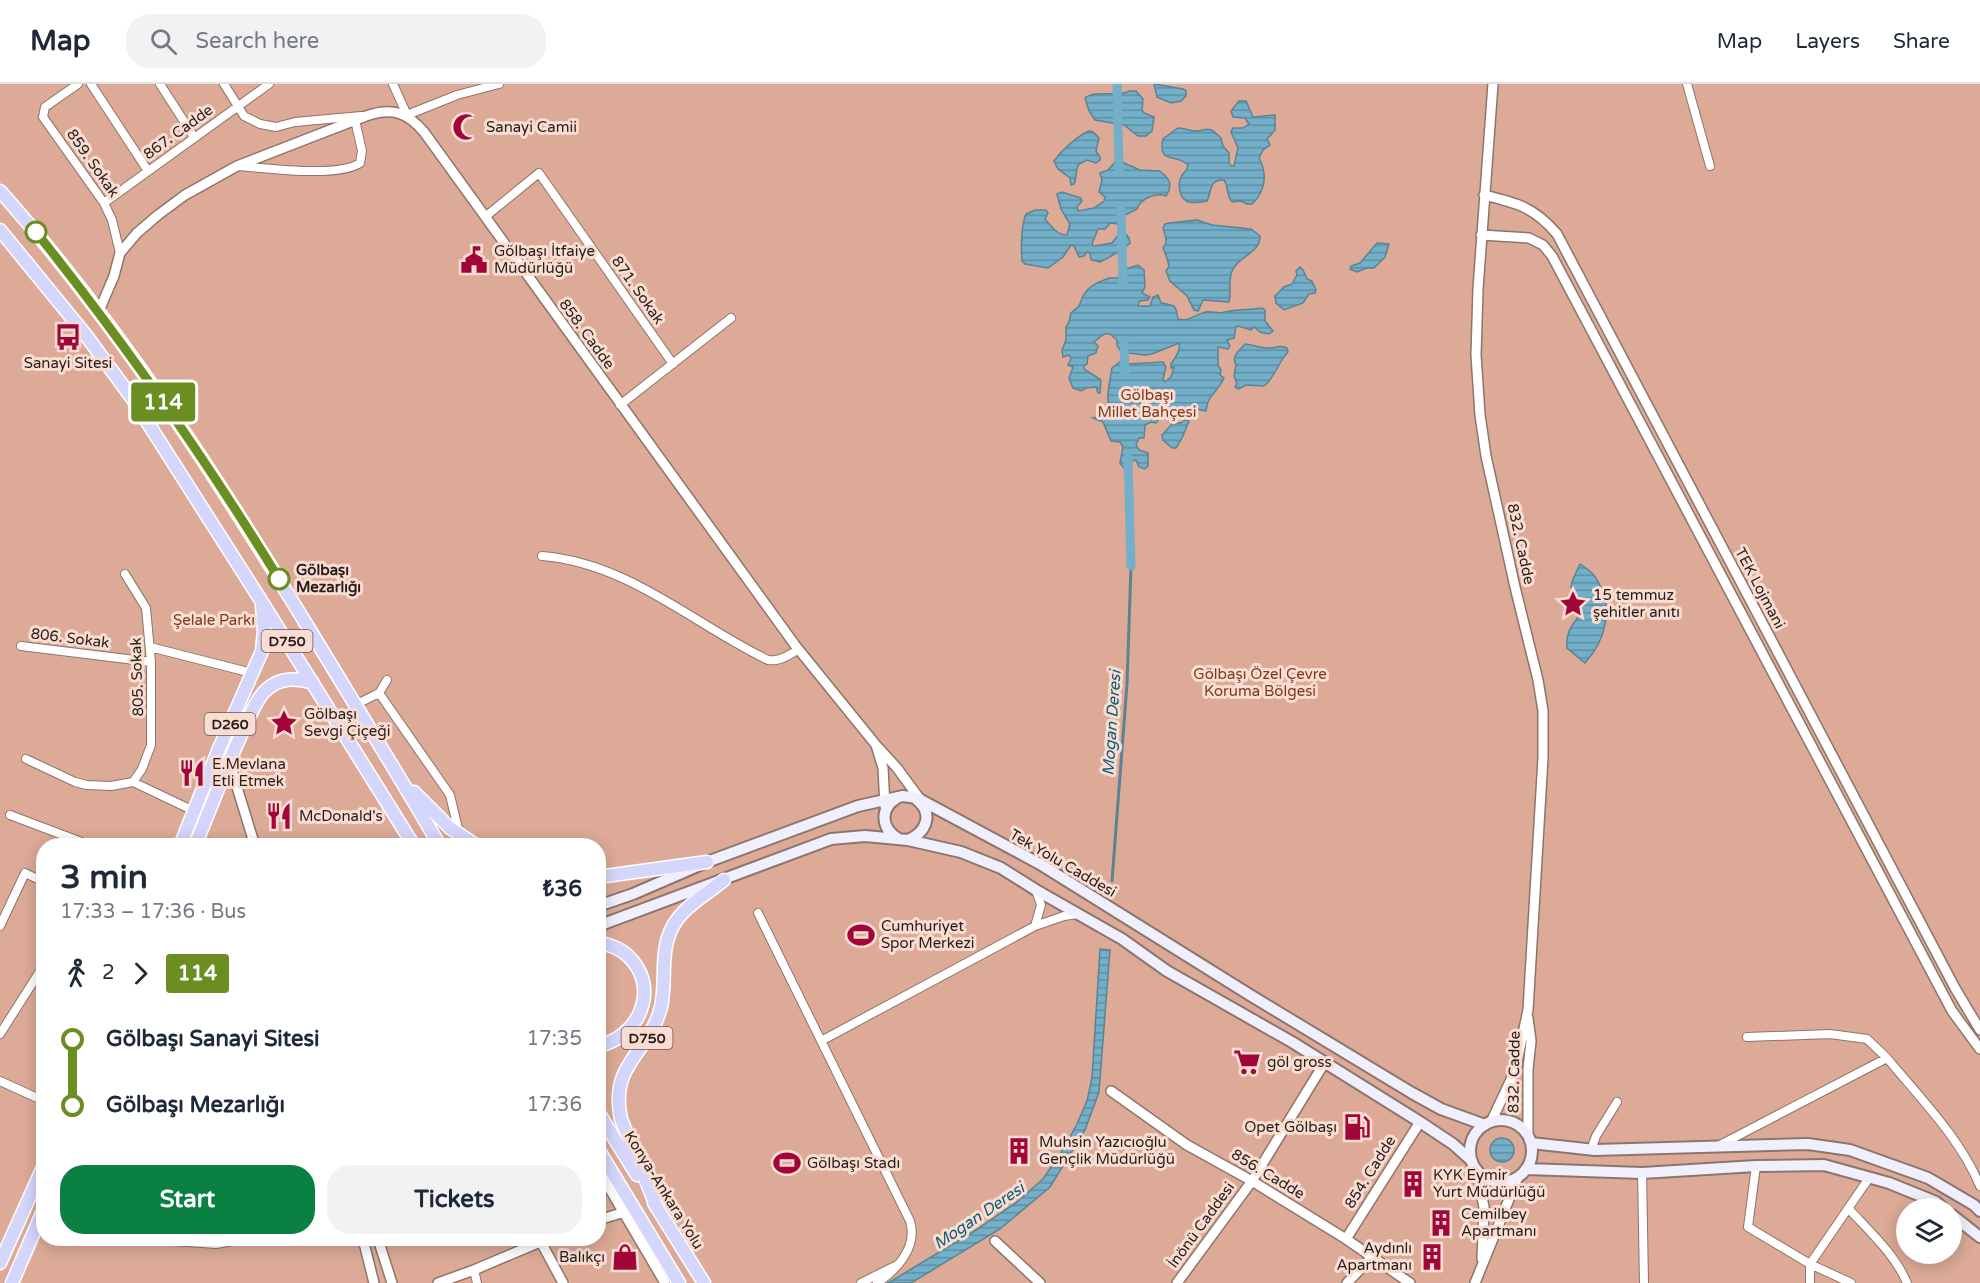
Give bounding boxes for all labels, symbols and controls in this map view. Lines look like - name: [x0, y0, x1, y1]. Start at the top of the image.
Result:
- search box: [126, 14, 546, 68]
- text: Map: [30, 24, 90, 58]
- icon: search: [147, 25, 180, 58]
- text: Search here: [195, 28, 319, 54]
- text: Map: [1717, 29, 1762, 54]
- text: Layers: [1795, 29, 1860, 54]
- text: Share: [1893, 29, 1950, 54]
- street label: 867. Cadde: [140, 101, 216, 163]
- mosque icon: Sanayi Camii: [451, 112, 481, 142]
- place label: Sanayi Camii: [486, 118, 577, 136]
- street label: 859. Sokak: [63, 125, 123, 201]
- unlabelled marker: [25, 221, 47, 243]
- place label: Gölbaşı İtfaiye Müdürlüğü: [494, 242, 595, 277]
- public building icon: Gölbaşı İtfaiye Müdürlüğü: [459, 245, 489, 275]
- street label: 871. Sokak: [608, 252, 668, 328]
- street label: 858. Cadde: [556, 295, 618, 373]
- bus stop icon: Sanayi Sitesi: [53, 322, 83, 352]
- place label: Sanayi Sitesi: [24, 354, 112, 372]
- line badge: 114: [128, 382, 198, 422]
- park label: Gölbaşı Millet Bahçesi: [1098, 386, 1197, 421]
- text: 114: [143, 390, 183, 415]
- street label: 832. Cadde: [1504, 502, 1538, 586]
- street label: TEK Lojmani: [1731, 544, 1789, 632]
- place label: Gölbaşı Mezarlığı: [296, 561, 361, 597]
- marker: Gölbaşı Mezarlığı: [268, 568, 290, 590]
- place label: 15 temmuz şehitler anıtı: [1593, 586, 1680, 621]
- place icon: 15 temmuz şehitler anıtı: [1558, 589, 1588, 619]
- park label: Şelale Parkı: [173, 611, 255, 629]
- street label: 806. Sokak: [30, 624, 110, 652]
- road number: D750: [262, 630, 312, 652]
- street label: 805. Sokak: [127, 637, 147, 717]
- park label: Gölbaşı Özel Çevre Koruma Bölgesi: [1193, 665, 1327, 700]
- water label: Mogan Deresi: [1098, 668, 1126, 776]
- place label: Gölbaşı Sevgi Çiçeği: [304, 705, 390, 740]
- place icon: Gölbaşı Sevgi Çiçeği: [269, 708, 299, 738]
- road number: D260: [204, 713, 256, 735]
- place label: E.Mevlana Etli Etmek: [212, 755, 286, 790]
- restaurant icon: E.Mevlana Etli Etmek: [177, 758, 207, 788]
- restaurant icon: McDonald's: [264, 801, 294, 831]
- place label: McDonald's: [299, 807, 383, 825]
- street label: Tek Yolu Caddesi: [1006, 825, 1120, 901]
- text: 3 min: [60, 858, 148, 897]
- text: ₺36: [543, 876, 582, 902]
- text: 17:33 – 17:36 · Bus: [60, 900, 246, 924]
- place label: Cumhuriyet Spor Merkezi: [881, 917, 975, 952]
- sports icon: Cumhuriyet Spor Merkezi: [846, 920, 876, 950]
- icon: walk: [60, 957, 93, 990]
- icon: forward: [124, 957, 157, 990]
- text: 2: [102, 961, 115, 985]
- text: 114: [178, 961, 217, 986]
- text: Gölbaşı Sanayi Sitesi: [106, 1026, 320, 1052]
- text: 17:35: [527, 1027, 582, 1051]
- road number: D750: [622, 1027, 672, 1049]
- street label: 832. Cadde: [1504, 1031, 1524, 1113]
- supermarket icon: göl gross: [1232, 1047, 1262, 1077]
- place label: göl gross: [1267, 1053, 1332, 1071]
- text: Gölbaşı Mezarlığı: [106, 1092, 285, 1118]
- text: 17:36: [527, 1093, 582, 1117]
- fuel station icon: Opet Gölbaşı: [1342, 1112, 1372, 1142]
- place label: Opet Gölbaşı: [1244, 1118, 1337, 1136]
- street label: Konya-Ankara Yolu: [620, 1128, 708, 1252]
- street label: 854. Cadde: [1341, 1132, 1399, 1212]
- place label: Muhsin Yazıcıoğlu Gençlik Müdürlüğü: [1039, 1133, 1175, 1168]
- building icon: Muhsin Yazıcıoğlu Gençlik Müdürlüğü: [1004, 1136, 1034, 1166]
- street label: 856. Cadde: [1228, 1145, 1308, 1203]
- sports icon: Gölbaşı Stadı: [772, 1148, 802, 1178]
- place label: Gölbaşı Stadı: [807, 1154, 900, 1172]
- button: Start: [60, 1165, 315, 1234]
- button: Tickets: [327, 1165, 582, 1234]
- place label: KYK Eymir Yurt Müdürlüğü: [1433, 1166, 1545, 1201]
- building icon: KYK Eymir Yurt Müdürlüğü: [1398, 1169, 1428, 1199]
- water label: Mogan Deresi: [930, 1177, 1030, 1254]
- street label: İnönü Caddesi: [1164, 1179, 1238, 1271]
- map controls: [1896, 1198, 1962, 1264]
- button: layers: [1896, 1198, 1962, 1264]
- place label: Cemilbey Apartmanı: [1461, 1205, 1537, 1240]
- building icon: Cemilbey Apartmanı: [1426, 1208, 1456, 1238]
- place label: Aydınlı Apartmanı: [1336, 1239, 1412, 1274]
- shop icon: Balıkçı: [610, 1242, 640, 1272]
- building icon: Aydınlı Apartmanı: [1417, 1242, 1447, 1272]
- place label: Balıkçı: [559, 1248, 605, 1266]

